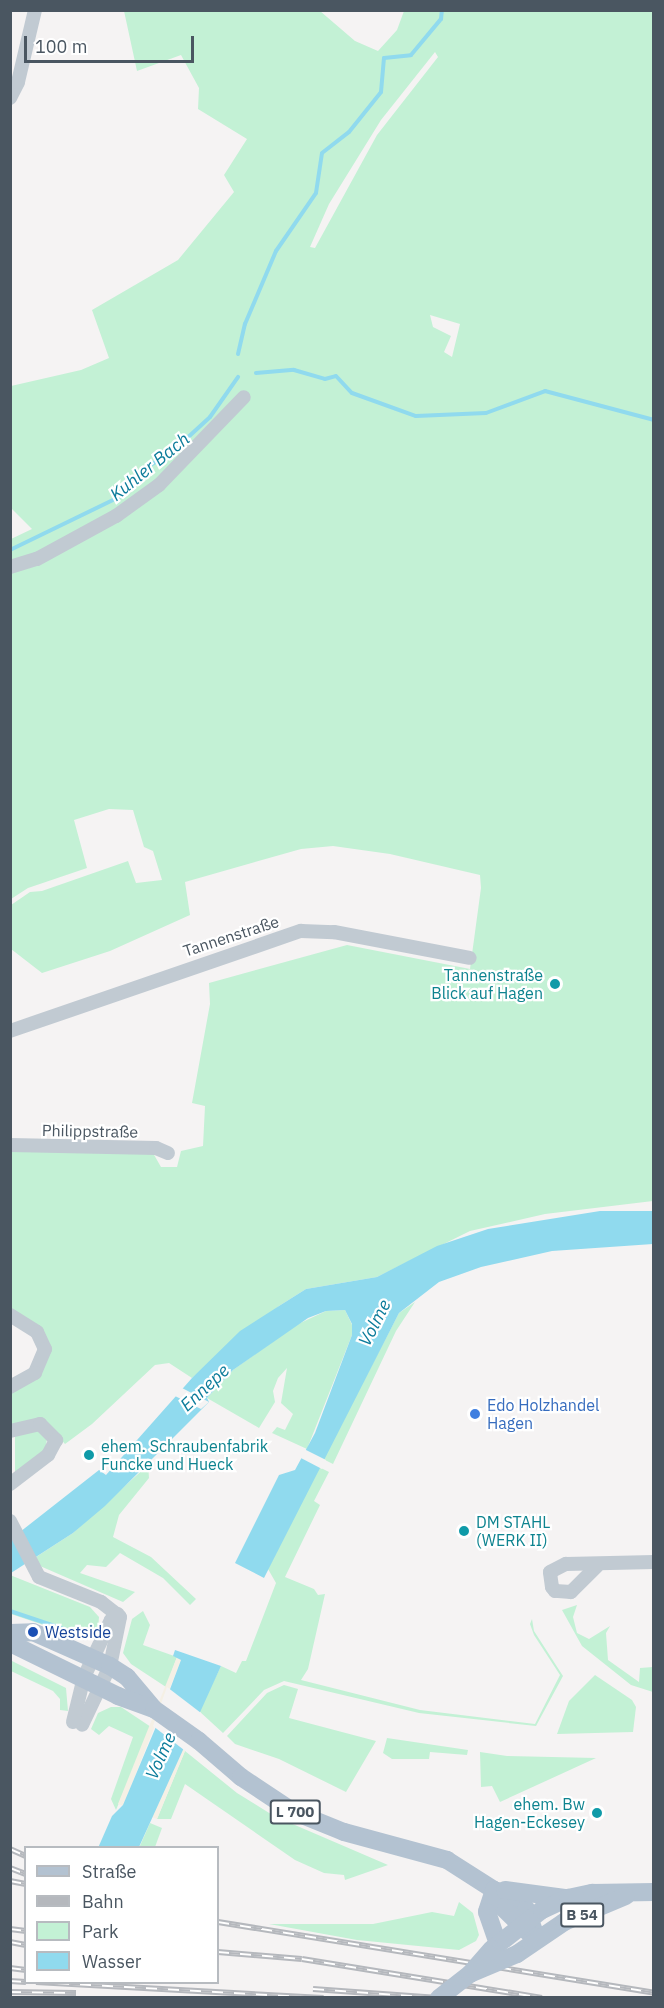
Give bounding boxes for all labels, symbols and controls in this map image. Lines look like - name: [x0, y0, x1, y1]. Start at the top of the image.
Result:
- scale bar: [27, 24, 196, 62]
- text: 100 m: [35, 35, 87, 58]
- water label: Kuhler Bach: [106, 428, 194, 506]
- street label: Tannenstraße: [181, 912, 281, 960]
- place label: Tannenstraße Blick auf Hagen: [431, 965, 543, 1003]
- marker: Tannenstraße Blick auf Hagen: [548, 977, 562, 991]
- street label: Philippstraße: [42, 1121, 138, 1141]
- water label: Volme: [354, 1296, 396, 1350]
- water label: Ennepe: [176, 1360, 234, 1416]
- place label: Edo Holzhandel Hagen: [487, 1395, 599, 1433]
- marker: Edo Holzhandel Hagen: [468, 1407, 482, 1421]
- place label: ehem. Schraubenfabrik Funcke und Hueck: [101, 1436, 268, 1474]
- marker: ehem. Schraubenfabrik Funcke und Hueck: [82, 1448, 96, 1462]
- place label: DM STAHL (WERK II): [476, 1512, 550, 1550]
- marker: DM STAHL (WERK II): [457, 1524, 471, 1538]
- place label: Westside: [45, 1622, 111, 1642]
- marker: Westside: [26, 1625, 40, 1639]
- water label: Volme: [141, 1729, 181, 1783]
- place label: ehem. Bw Hagen-Eckesey: [474, 1794, 585, 1832]
- road number: L 700: [270, 1800, 320, 1824]
- marker: ehem. Bw Hagen-Eckesey: [590, 1806, 604, 1820]
- legend: [24, 1846, 219, 1984]
- text: Straße: [82, 1860, 136, 1883]
- text: Bahn: [82, 1890, 124, 1913]
- road number: B 54: [560, 1903, 604, 1927]
- text: Park: [82, 1920, 118, 1943]
- text: Wasser: [82, 1950, 141, 1973]

